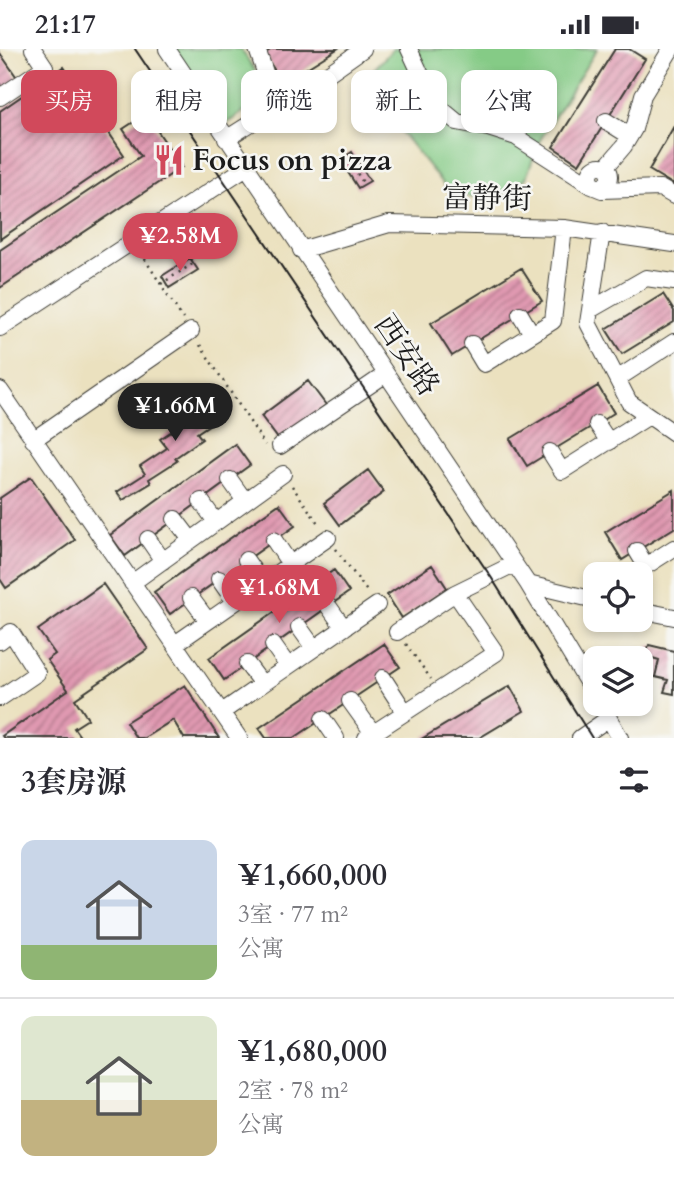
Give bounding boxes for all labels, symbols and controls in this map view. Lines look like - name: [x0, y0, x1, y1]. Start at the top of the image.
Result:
- text: 21:17: [35, 7, 96, 42]
- chip: 买房: [21, 70, 117, 133]
- chip: 租房: [131, 70, 227, 133]
- chip: 筛选: [241, 70, 337, 133]
- chip: 新上: [351, 70, 447, 133]
- chip: 公寓: [461, 70, 557, 133]
- place label: Focus on pizza: [192, 140, 392, 181]
- restaurant icon: Focus on pizza: [152, 143, 186, 177]
- street label: 富静街: [442, 177, 532, 220]
- pin: ¥2.58M: [123, 213, 237, 273]
- text: ¥2.58M: [139, 220, 221, 251]
- street label: 西安路: [364, 307, 449, 404]
- pin: ¥1.66M: [118, 383, 232, 443]
- text: ¥1.66M: [134, 390, 216, 421]
- map controls: [583, 562, 653, 716]
- button: locate: [583, 562, 653, 632]
- pin: ¥1.68M: [222, 565, 336, 625]
- text: ¥1.68M: [238, 572, 320, 603]
- button: layers: [583, 646, 653, 716]
- icon: filters: [615, 761, 653, 799]
- text: 3套房源: [21, 762, 126, 803]
- text: ¥1,660,000: [238, 855, 387, 896]
- icon: home: [77, 868, 161, 952]
- text: 3室 · 77 m²: [238, 899, 348, 930]
- text: 公寓: [238, 933, 284, 964]
- text: ¥1,680,000: [238, 1031, 387, 1072]
- icon: home: [77, 1044, 161, 1128]
- text: 2室 · 78 m²: [238, 1075, 348, 1106]
- text: 公寓: [238, 1109, 284, 1140]

